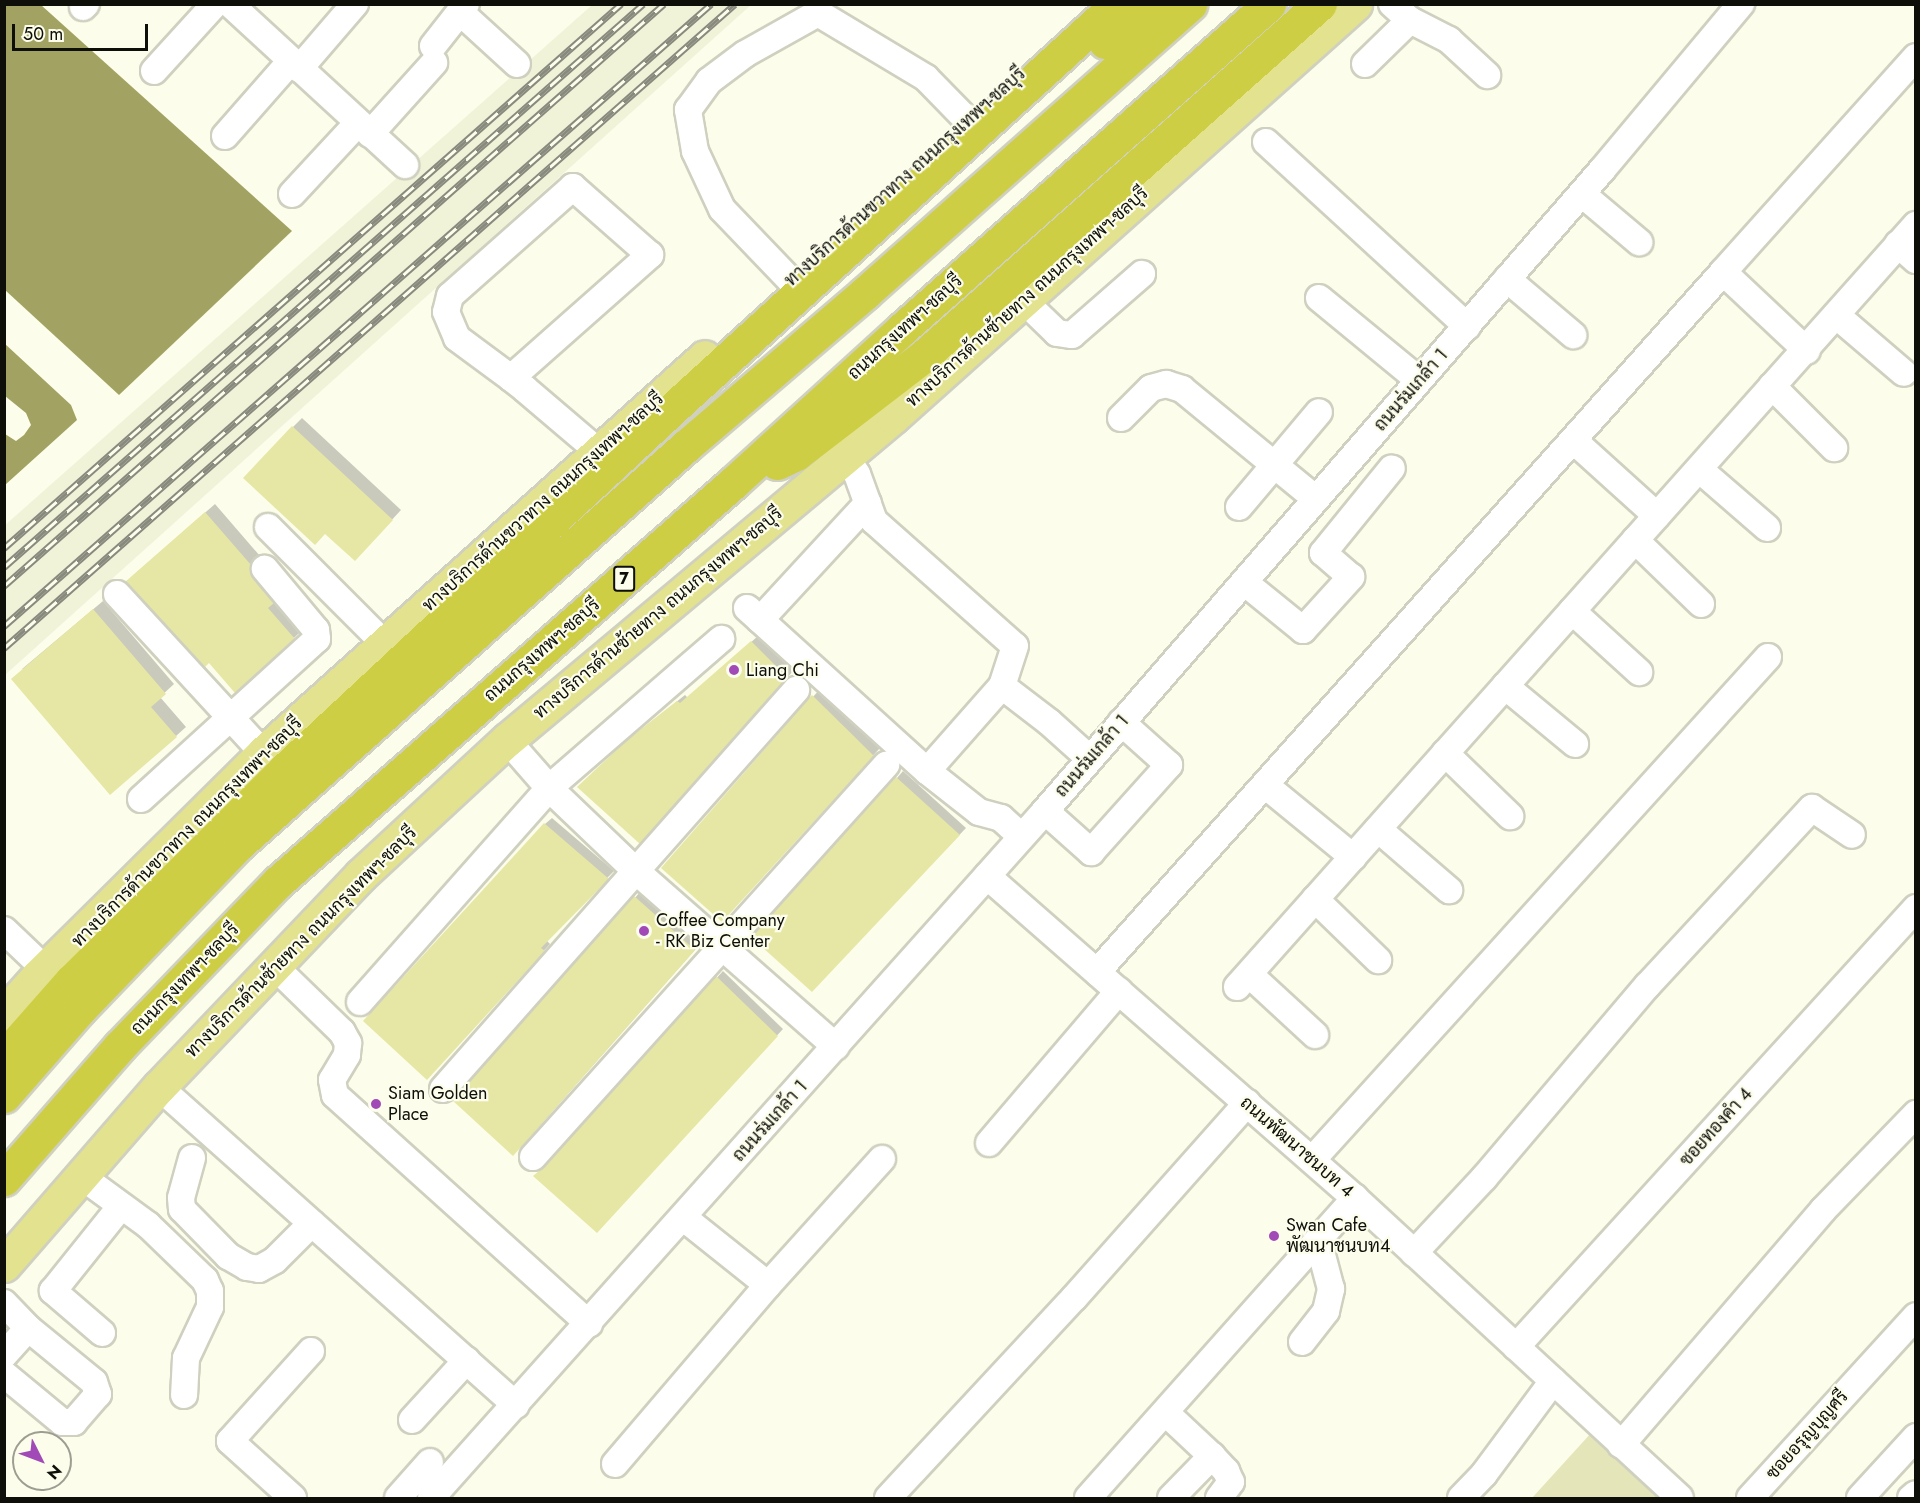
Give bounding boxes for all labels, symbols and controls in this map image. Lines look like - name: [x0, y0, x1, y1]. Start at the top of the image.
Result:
- scale bar: [15, 12, 152, 50]
- text: 50 m: [23, 21, 63, 47]
- street label: ทางบริการด้านขวาทาง ถนนกรุงเทพฯ-ชลบุรี: [780, 63, 1030, 291]
- street label: ทางบริการด้านซ้ายทาง ถนนกรุงเทพฯ-ชลบุรี: [902, 183, 1152, 411]
- street label: ถนนกรุงเทพฯ-ชลบุรี: [843, 270, 967, 384]
- street label: ถนนร่มเกล้า 1: [1369, 345, 1453, 435]
- street label: ทางบริการด้านขวาทาง ถนนกรุงเทพฯ-ชลบุรี: [418, 388, 668, 616]
- street label: ทางบริการด้านซ้ายทาง ถนนกรุงเทพฯ-ชลบุรี: [529, 502, 787, 724]
- road number: 7: [612, 566, 636, 592]
- street label: ถนนกรุงเทพฯ-ชลบุรี: [480, 594, 604, 706]
- place label: Liang Chi: [746, 659, 819, 681]
- marker: Liang Chi: [727, 663, 741, 677]
- street label: ถนนร่มเกล้า 1: [1050, 711, 1134, 801]
- street label: ทางบริการด้านขวาทาง ถนนกรุงเทพฯ-ชลบุรี: [67, 712, 307, 952]
- street label: ทางบริการด้านซ้ายทาง ถนนกรุงเทพฯ-ชลบุรี: [181, 822, 421, 1062]
- place label: Coffee Company - RK Biz Center: [656, 910, 785, 952]
- street label: ถนนกรุงเทพฯ-ชลบุรี: [126, 919, 244, 1039]
- marker: Coffee Company - RK Biz Center: [637, 924, 651, 938]
- street label: ถนนร่มเกล้า 1: [728, 1076, 812, 1166]
- place label: Siam Golden Place: [388, 1083, 488, 1126]
- street label: ซอยทองคำ 4: [1675, 1083, 1757, 1171]
- street label: ถนนพัฒนาชนบท 4: [1236, 1092, 1358, 1202]
- marker: Siam Golden Place: [369, 1097, 383, 1111]
- place label: Swan Cafe พัฒนาชนบท4: [1286, 1215, 1390, 1258]
- marker: Swan Cafe พัฒนาชนบท4: [1267, 1229, 1281, 1243]
- street label: ซอยอรุญบุญศรี: [1761, 1386, 1853, 1484]
- north arrow: [12, 1431, 72, 1491]
- text: N: [41, 1460, 67, 1484]

